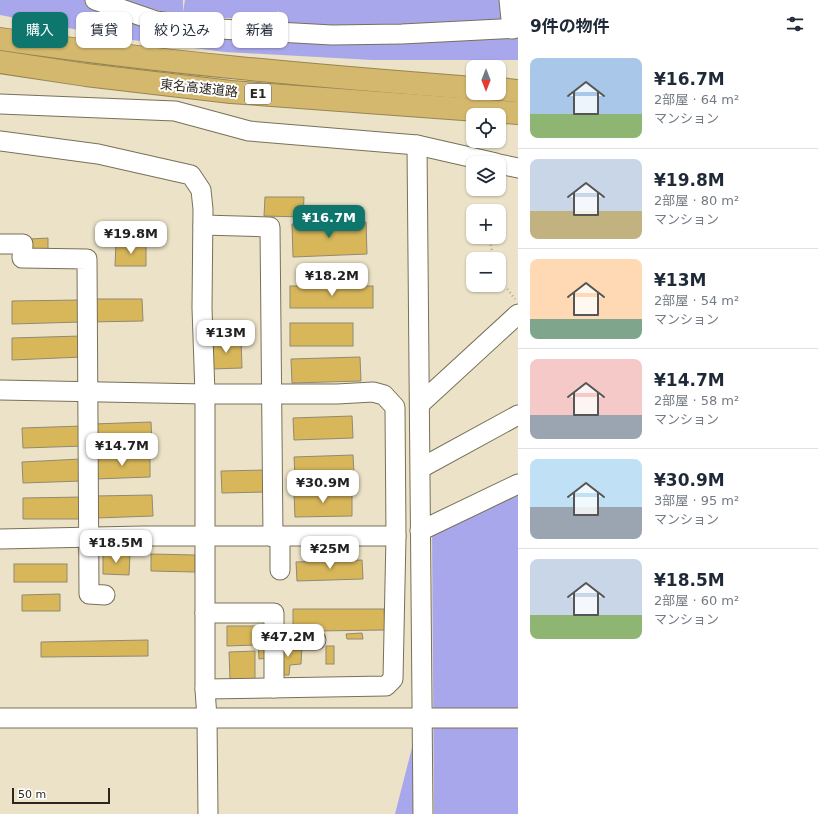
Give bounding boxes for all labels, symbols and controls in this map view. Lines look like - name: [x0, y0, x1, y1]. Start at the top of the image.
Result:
- chip: 購入: [12, 12, 68, 48]
- chip: 賃貸: [76, 12, 132, 48]
- chip: 絞り込み: [140, 12, 224, 48]
- chip: 新着: [232, 12, 288, 48]
- icon: filters: [784, 13, 806, 35]
- text: 9件の物件: [530, 16, 610, 36]
- north arrow: [466, 60, 506, 100]
- map controls: [466, 60, 506, 292]
- text: ¥16.7M: [654, 69, 725, 89]
- icon: home: [562, 74, 610, 122]
- street label: 東名高速道路: [159, 76, 239, 100]
- road number: E1: [245, 84, 271, 104]
- text: 2部屋 · 64 m²: [654, 92, 739, 107]
- button: locate: [466, 108, 506, 148]
- text: マンション: [654, 111, 719, 126]
- button: layers: [466, 156, 506, 196]
- text: ¥19.8M: [654, 170, 725, 190]
- icon: home: [562, 175, 610, 223]
- text: 2部屋 · 80 m²: [654, 193, 739, 208]
- button: +: [466, 204, 506, 244]
- pin: ¥16.7M: [296, 205, 362, 239]
- text: ¥16.7M: [302, 210, 356, 225]
- text: マンション: [654, 212, 719, 227]
- pin: ¥19.8M: [98, 221, 164, 255]
- text: ¥19.8M: [104, 226, 158, 241]
- button: −: [466, 252, 506, 292]
- pin: ¥18.2M: [299, 263, 365, 297]
- text: ¥18.2M: [305, 268, 359, 283]
- text: ¥13M: [654, 270, 706, 290]
- icon: home: [562, 275, 610, 323]
- text: 2部屋 · 54 m²: [654, 293, 739, 308]
- text: マンション: [654, 312, 719, 327]
- pin: ¥13M: [202, 320, 250, 354]
- text: ¥13M: [206, 325, 246, 340]
- text: ¥14.7M: [654, 370, 725, 390]
- icon: home: [562, 375, 610, 423]
- text: 2部屋 · 58 m²: [654, 393, 739, 408]
- text: マンション: [654, 412, 719, 427]
- pin: ¥14.7M: [89, 433, 155, 467]
- text: ¥14.7M: [95, 438, 149, 453]
- pin: ¥30.9M: [290, 470, 356, 504]
- text: ¥30.9M: [654, 470, 725, 490]
- text: ¥30.9M: [296, 475, 350, 490]
- icon: home: [562, 475, 610, 523]
- text: 3部屋 · 95 m²: [654, 493, 739, 508]
- text: マンション: [654, 512, 719, 527]
- pin: ¥18.5M: [83, 530, 149, 564]
- text: ¥18.5M: [89, 535, 143, 550]
- pin: ¥25M: [306, 536, 354, 570]
- text: ¥25M: [310, 541, 350, 556]
- text: ¥18.5M: [654, 570, 725, 590]
- icon: home: [562, 575, 610, 623]
- text: 2部屋 · 60 m²: [654, 593, 739, 608]
- text: マンション: [654, 612, 719, 627]
- pin: ¥47.2M: [255, 624, 321, 658]
- text: ¥47.2M: [261, 629, 315, 644]
- scale bar: [12, 786, 110, 805]
- text: 50 m: [18, 788, 46, 801]

